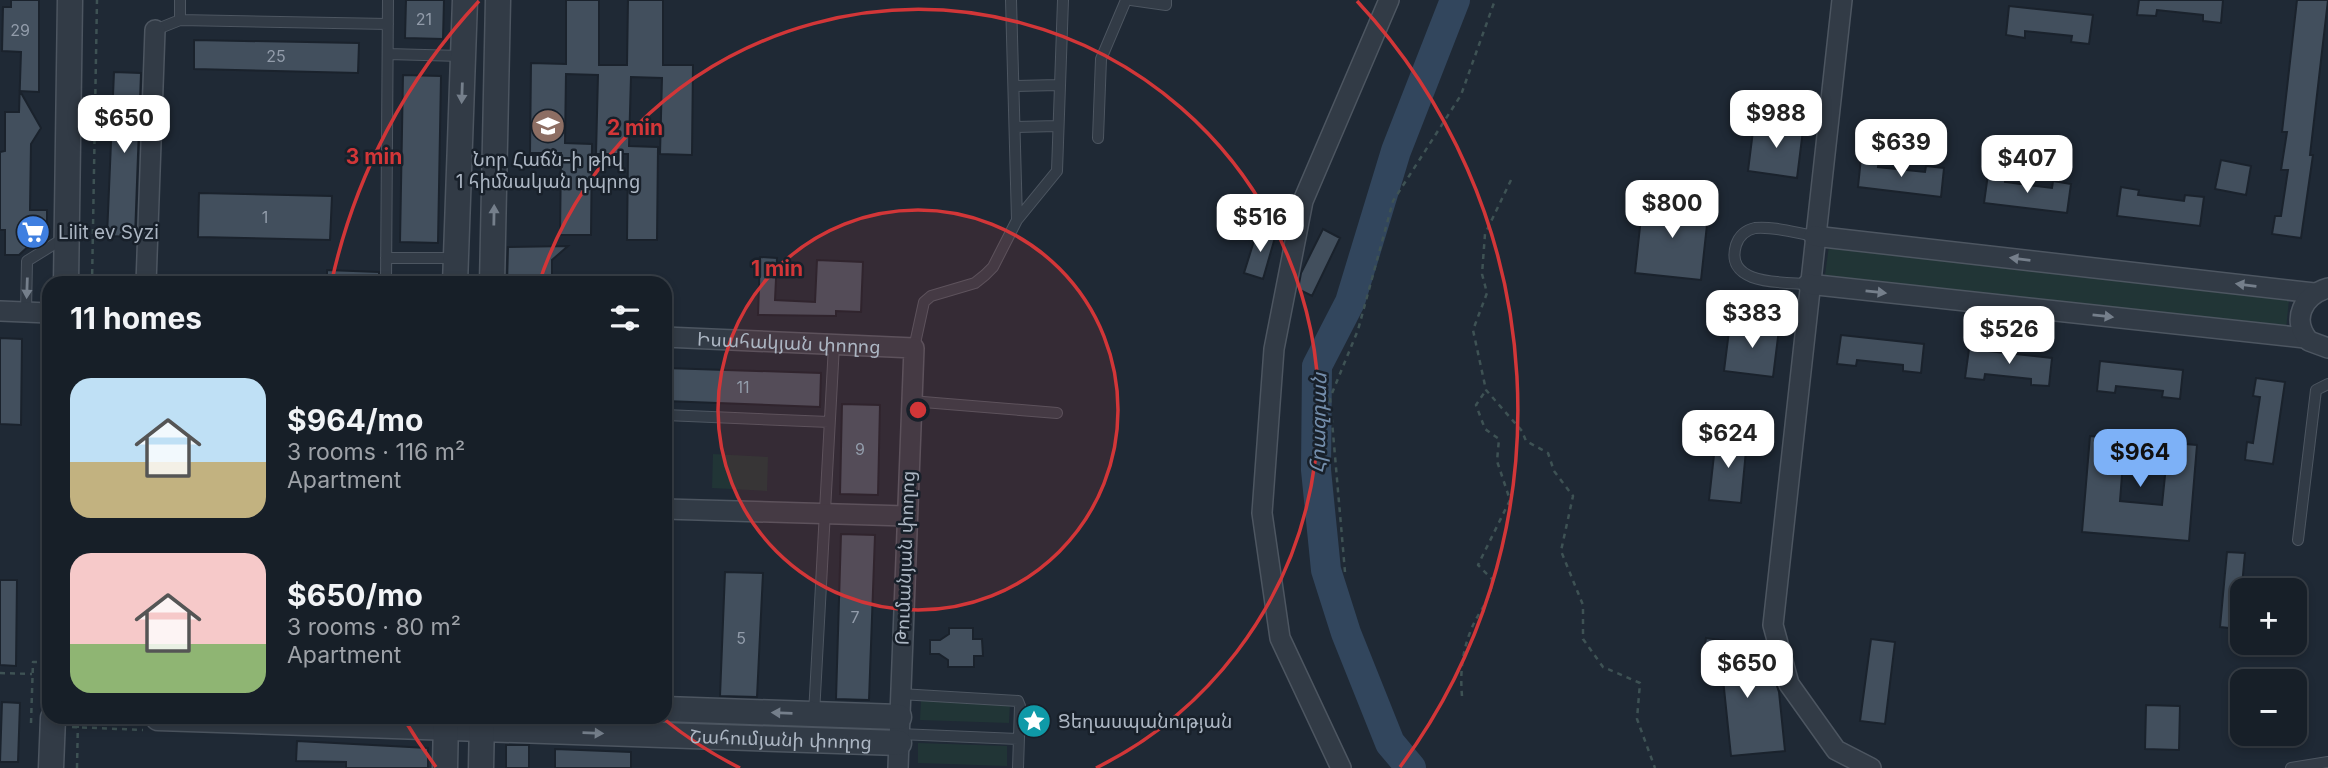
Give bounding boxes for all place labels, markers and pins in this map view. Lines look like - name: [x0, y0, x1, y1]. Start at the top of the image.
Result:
- pin: $988: [1735, 90, 1817, 150]
- pin: $650: [83, 96, 165, 155]
- school or university icon: Նոր Հաճն-ի թիվ 1 հիմնական դպրոց: [529, 107, 567, 145]
- pin: $639: [1860, 120, 1942, 179]
- pin: $407: [1986, 136, 2068, 195]
- place label: Նոր Հաճն-ի թիվ 1 հիմնական դպրոց: [456, 148, 640, 193]
- pin: $800: [1631, 180, 1713, 240]
- pin: $516: [1219, 194, 1301, 254]
- supermarket icon: Lilit ev Syzi: [14, 213, 52, 251]
- place label: Lilit ev Syzi: [58, 221, 159, 244]
- pin: $383: [1711, 290, 1793, 350]
- pin: $526: [1968, 306, 2050, 366]
- centre of rings: [906, 398, 930, 422]
- pin: $624: [1687, 410, 1769, 470]
- pin: $964: [2099, 430, 2181, 489]
- pin: $650: [1706, 640, 1788, 700]
- place icon: Ցեղասպանության: [1015, 702, 1053, 740]
- place label: Ցեղասպանության: [1058, 710, 1232, 733]

